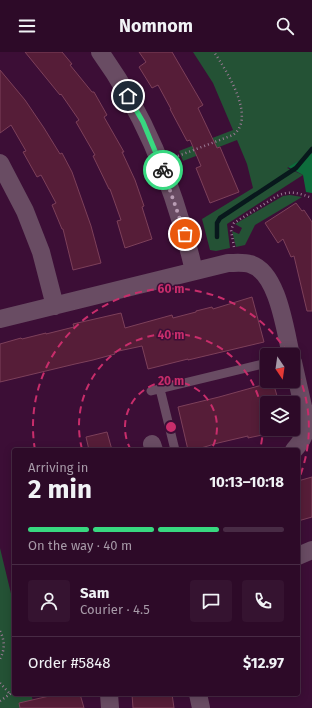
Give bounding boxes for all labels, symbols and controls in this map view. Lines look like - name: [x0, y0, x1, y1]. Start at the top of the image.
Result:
- icon: menu: [16, 15, 38, 37]
- text: Nomnom: [119, 15, 193, 37]
- icon: search: [274, 15, 296, 37]
- pin: [111, 79, 145, 113]
- icon: home: [117, 85, 139, 107]
- courier: [143, 150, 183, 190]
- icon: bike: [152, 159, 174, 181]
- pin: [168, 217, 202, 251]
- icon: bag: [174, 223, 196, 245]
- text: 60 m: [158, 282, 184, 296]
- text: 40 m: [158, 328, 184, 342]
- north arrow: [260, 348, 300, 388]
- map controls: [260, 348, 300, 436]
- text: 20 m: [158, 374, 184, 388]
- button: layers: [260, 396, 300, 436]
- centre of rings: [164, 420, 178, 434]
- text: Arriving in: [28, 460, 88, 475]
- text: 10:13–10:18: [209, 473, 284, 491]
- text: 2 min: [28, 474, 92, 505]
- text: On the way · 40 m: [28, 538, 132, 553]
- button: person: [28, 580, 70, 622]
- button: chat: [190, 580, 232, 622]
- button: phone: [242, 580, 284, 622]
- text: Sam: [80, 584, 109, 602]
- text: Courier · 4.5: [80, 602, 150, 617]
- text: Order #5848: [28, 654, 110, 672]
- text: $12.97: [243, 654, 284, 672]

